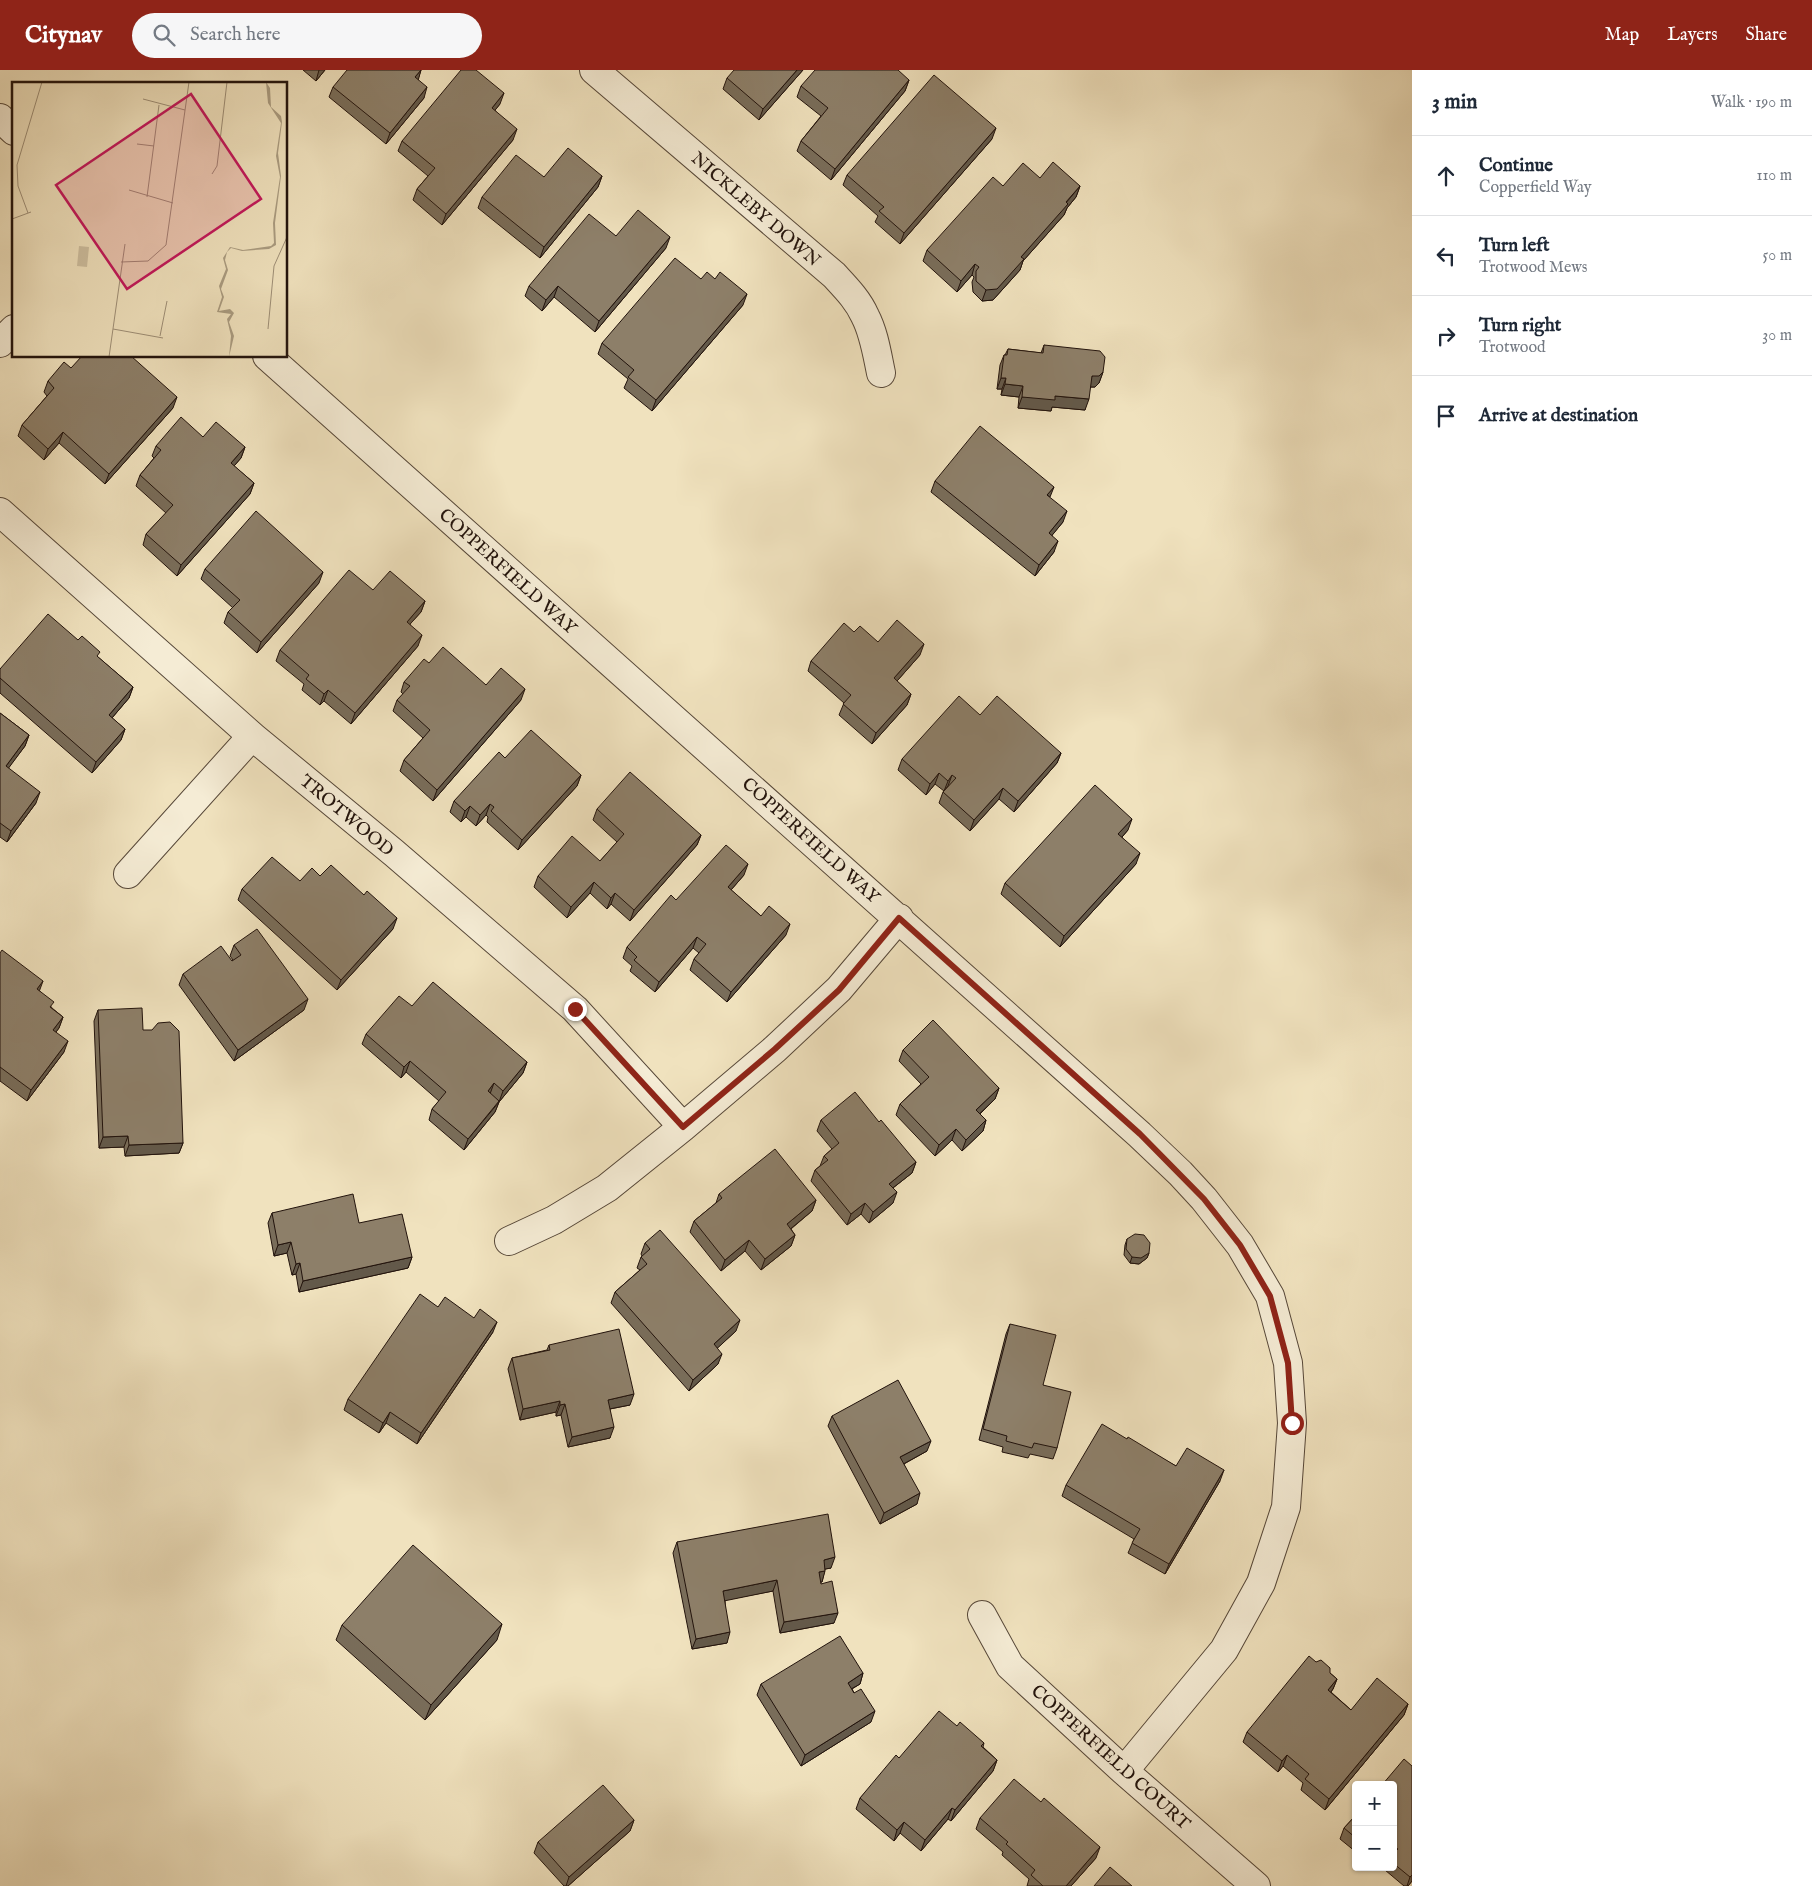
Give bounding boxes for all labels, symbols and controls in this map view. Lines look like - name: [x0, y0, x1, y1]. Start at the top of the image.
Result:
- search box: [132, 13, 482, 58]
- text: Citynav: [25, 20, 102, 51]
- icon: search: [150, 21, 178, 49]
- text: Search here: [190, 23, 281, 47]
- text: Map: [1605, 24, 1639, 47]
- text: Layers: [1667, 24, 1718, 47]
- text: Share: [1746, 24, 1787, 47]
- inset map: [12, 82, 288, 358]
- text: 3 min: [1432, 89, 1477, 116]
- text: Walk · 190 m: [1711, 93, 1792, 113]
- street label: NICKLEBY DOWN: [686, 148, 825, 273]
- text: Continue: [1479, 154, 1553, 178]
- icon: ahead: [1432, 162, 1460, 190]
- text: 110 m: [1756, 166, 1792, 186]
- text: Copperfield Way: [1479, 178, 1592, 198]
- text: Turn left: [1479, 234, 1550, 258]
- icon: left: [1432, 242, 1460, 270]
- text: 50 m: [1763, 246, 1792, 266]
- text: Trotwood Mews: [1479, 258, 1587, 278]
- text: Turn right: [1479, 314, 1561, 338]
- icon: right: [1432, 322, 1460, 350]
- text: 30 m: [1762, 326, 1792, 346]
- text: Trotwood: [1479, 338, 1546, 358]
- icon: arrive: [1432, 402, 1460, 430]
- text: Arrive at destination: [1479, 404, 1638, 428]
- street label: COPPERFIELD WAY: [433, 504, 581, 641]
- street label: TROTWOOD: [294, 770, 398, 862]
- street label: COPPERFIELD WAY: [736, 773, 884, 910]
- route end: [564, 998, 587, 1021]
- route start: [1281, 1412, 1304, 1435]
- street label: COPPERFIELD COURT: [1026, 1680, 1194, 1836]
- map controls: [1352, 1781, 1397, 1871]
- button: +: [1352, 1781, 1397, 1826]
- button: −: [1352, 1826, 1397, 1871]

